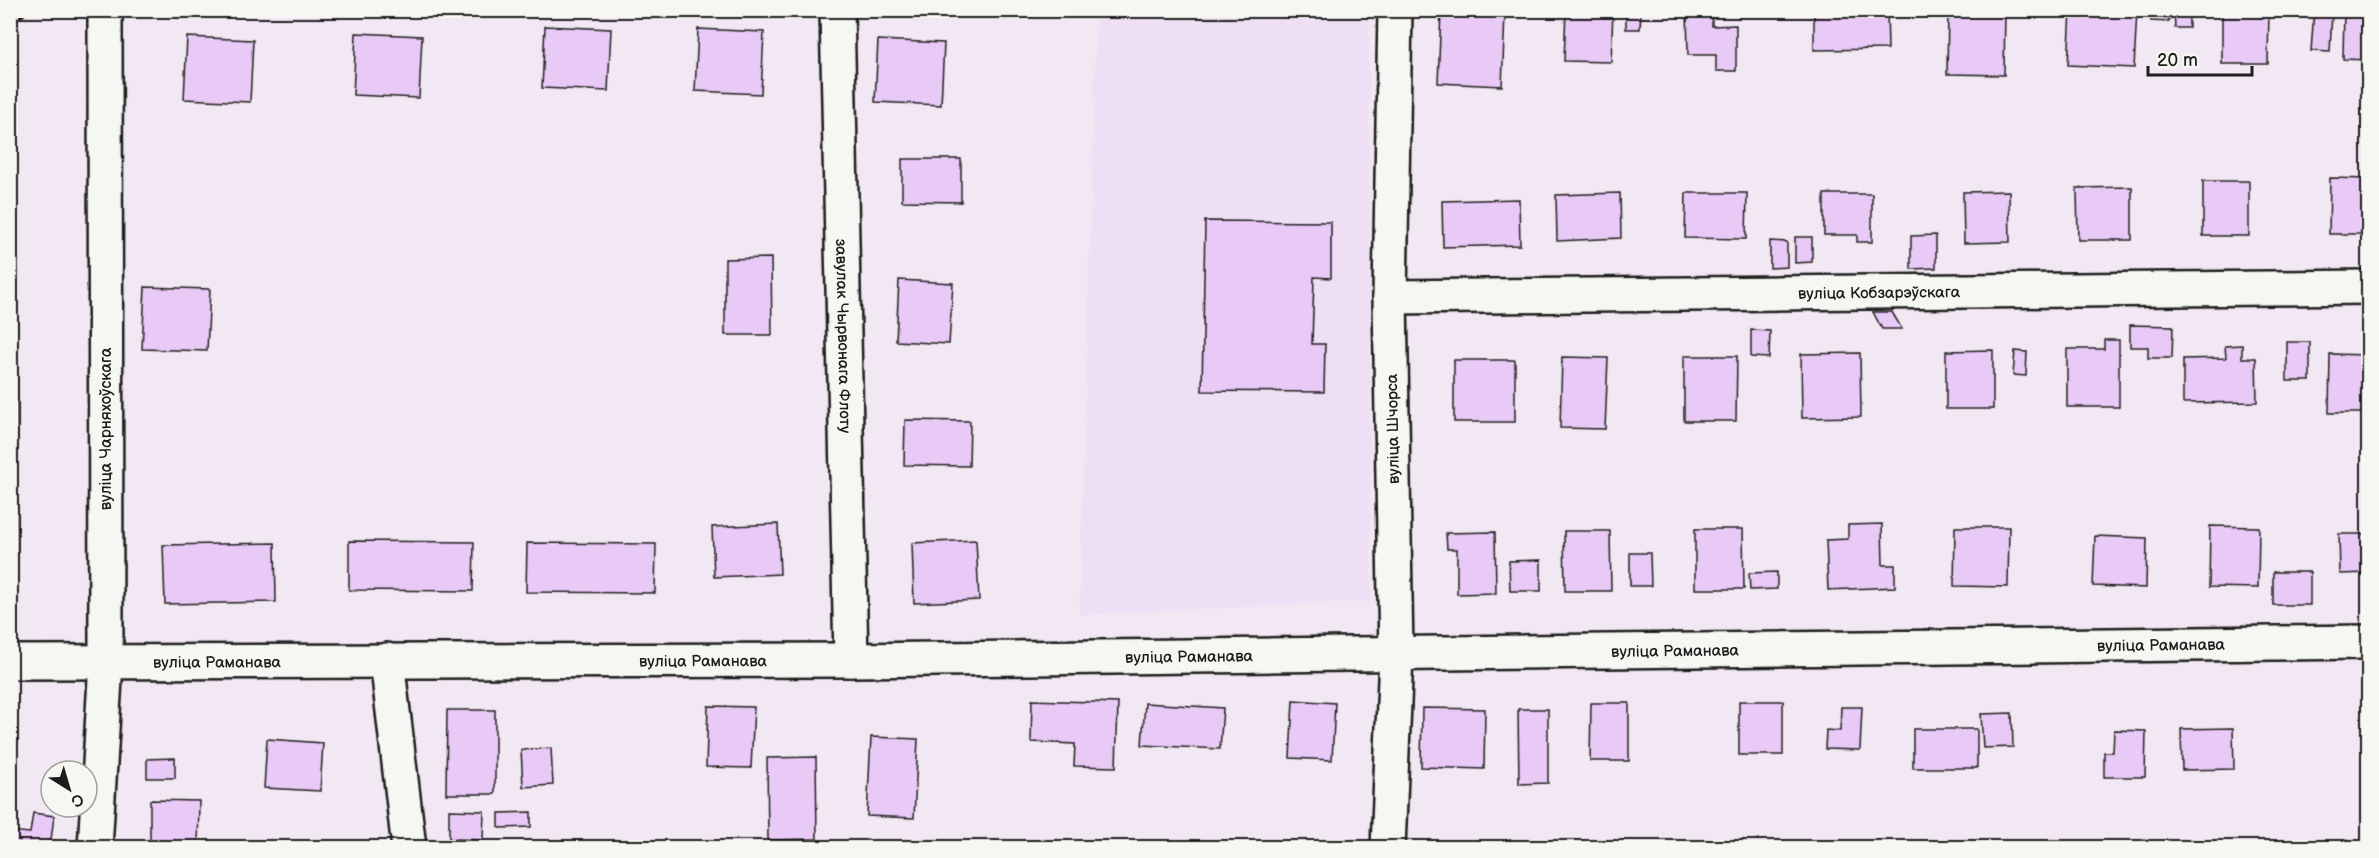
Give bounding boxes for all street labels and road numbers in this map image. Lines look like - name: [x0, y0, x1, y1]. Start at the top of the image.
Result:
- street label: завулак Чырвонага Флоту: [831, 238, 854, 434]
- street label: вуліца Кобзарэўскага: [1798, 283, 1961, 304]
- street label: вуліца Чарняхоўскага: [97, 347, 116, 510]
- street label: вуліца Шчорса: [1383, 373, 1404, 484]
- street label: вуліца Раманава: [2097, 636, 2226, 656]
- street label: вуліца Раманава: [1611, 641, 1740, 662]
- street label: вуліца Раманава: [1125, 647, 1254, 668]
- street label: вуліца Раманава: [639, 652, 768, 672]
- street label: вуліца Раманава: [153, 653, 282, 673]

